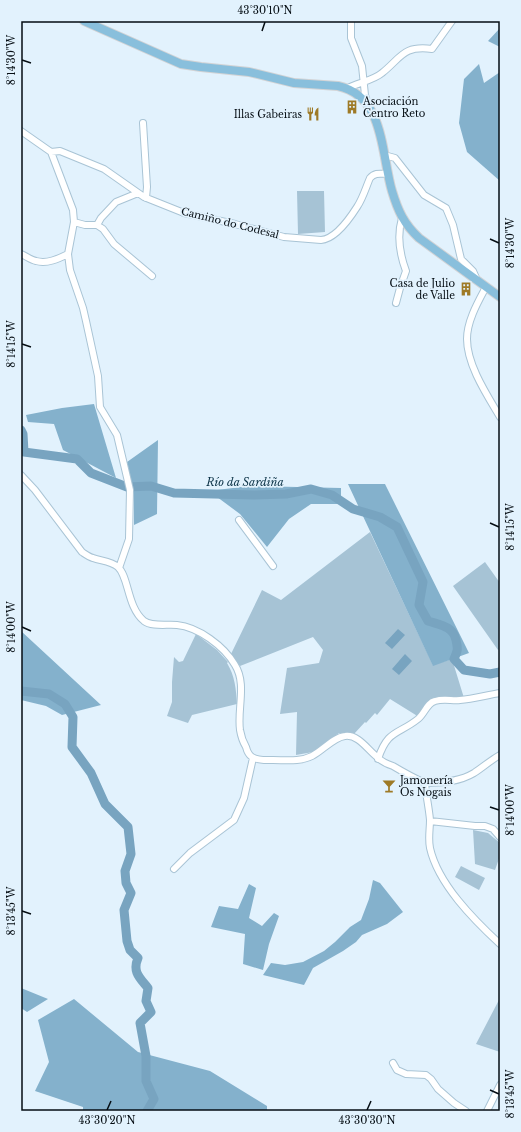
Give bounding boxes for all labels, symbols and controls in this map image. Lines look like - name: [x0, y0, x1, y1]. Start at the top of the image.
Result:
- text: 43°30'10"N: [237, 4, 293, 17]
- text: 8°14'30"W: [5, 34, 18, 85]
- place label: Asociación Centro Reto: [362, 95, 426, 120]
- building icon: Asociación Centro Reto: [344, 99, 360, 115]
- restaurant icon: Illas Gabeiras: [305, 106, 321, 122]
- place label: Illas Gabeiras: [234, 108, 302, 121]
- street label: Camiño do Codesal: [180, 205, 280, 241]
- text: 8°14'30"W: [504, 217, 517, 268]
- place label: Casa de Julio de Valle: [390, 277, 455, 302]
- building icon: Casa de Julio de Valle: [458, 281, 474, 297]
- text: 8°14'15"W: [5, 320, 18, 368]
- water label: Río da Sardiña: [205, 475, 284, 489]
- text: 8°14'15"W: [504, 503, 517, 551]
- text: 8°14'00"W: [5, 601, 18, 653]
- place label: Jamonería Os Nogais: [398, 774, 453, 799]
- bar icon: Jamonería Os Nogais: [381, 778, 397, 794]
- text: 8°14'00"W: [504, 784, 517, 836]
- text: 8°13'45"W: [5, 886, 18, 935]
- text: 8°13'45"W: [504, 1069, 517, 1118]
- text: 43°30'20"N: [79, 1114, 135, 1127]
- text: 43°30'30"N: [339, 1114, 395, 1127]

